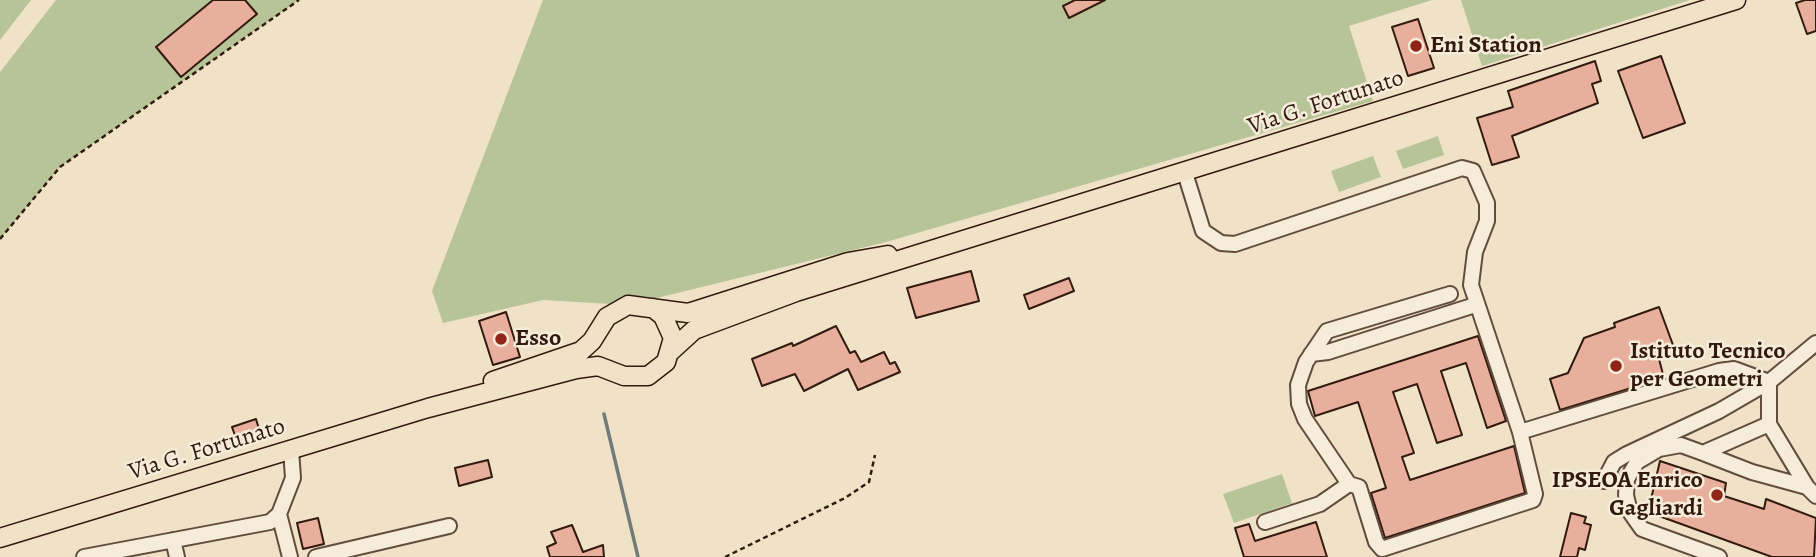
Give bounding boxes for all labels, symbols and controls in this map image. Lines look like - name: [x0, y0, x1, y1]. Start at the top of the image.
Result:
- place label: Eni Station: [1430, 32, 1542, 60]
- marker: Eni Station: [1408, 38, 1424, 54]
- street label: Via G. Fortunato: [1245, 64, 1407, 142]
- place label: Esso: [515, 325, 561, 353]
- marker: Esso: [493, 331, 509, 347]
- place label: Istituto Tecnico per Geometri: [1630, 338, 1786, 394]
- marker: Istituto Tecnico per Geometri: [1608, 358, 1624, 374]
- street label: Via G. Fortunato: [125, 413, 289, 487]
- place label: IPSEOA Enrico Gagliardi: [1552, 467, 1703, 523]
- marker: IPSEOA Enrico Gagliardi: [1709, 487, 1725, 503]

